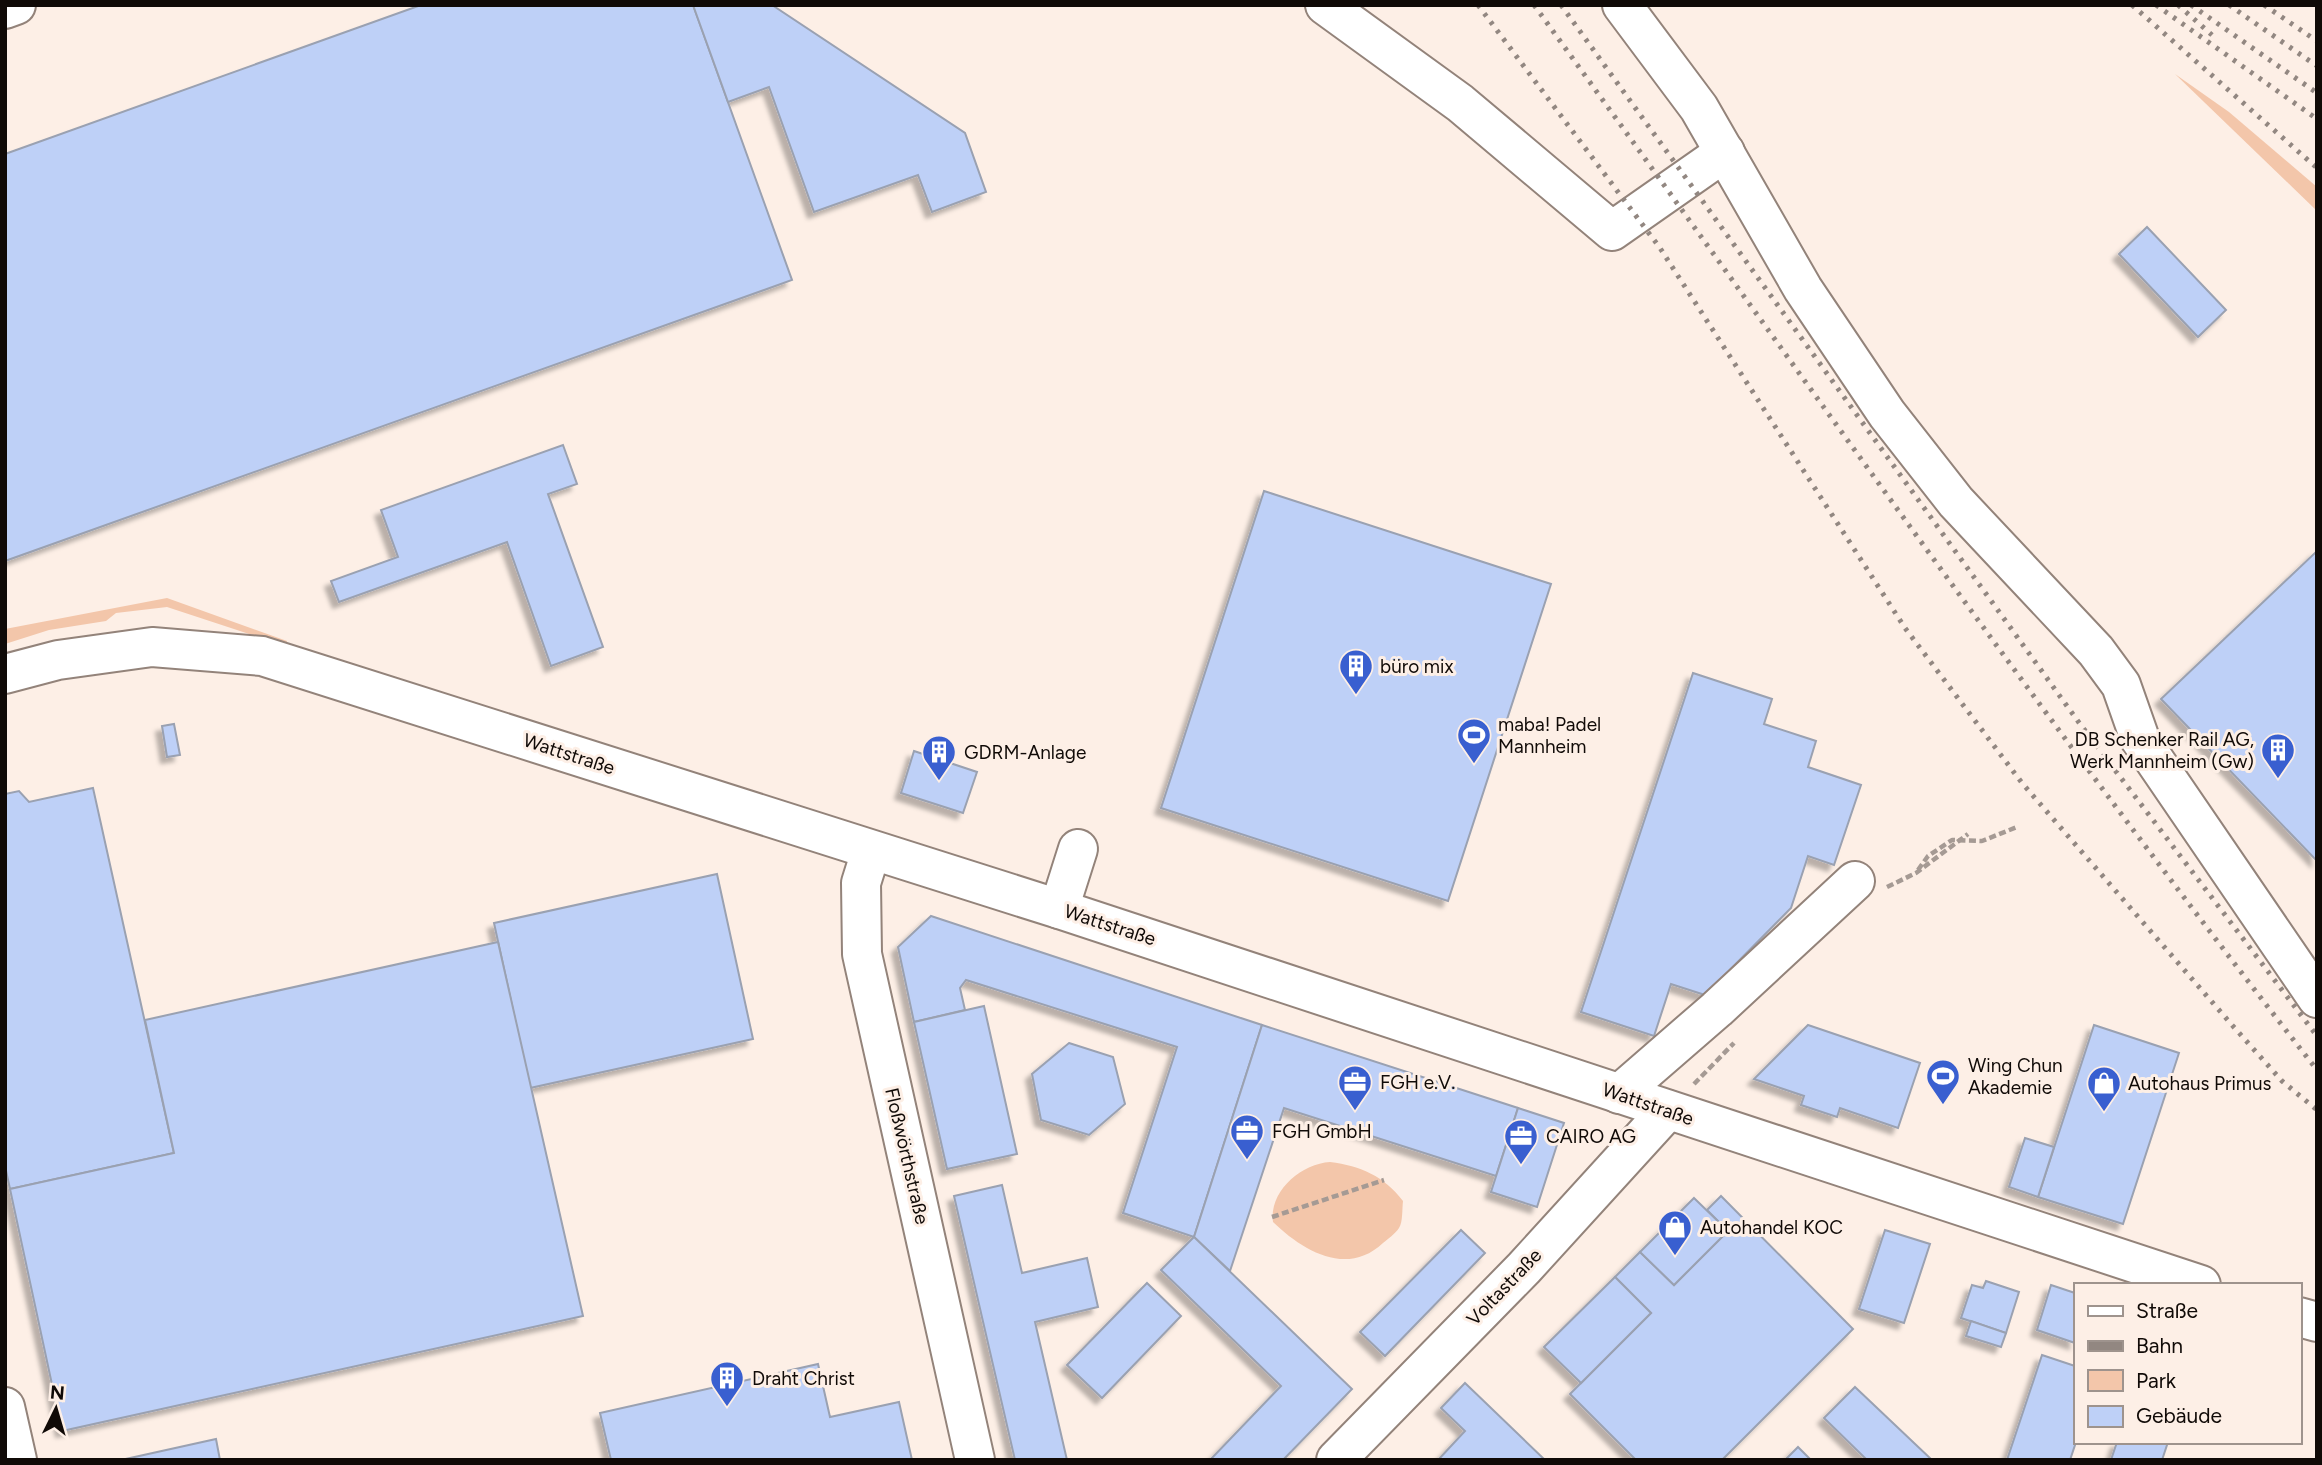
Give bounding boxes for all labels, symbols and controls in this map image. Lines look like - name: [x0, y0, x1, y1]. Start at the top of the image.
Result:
- building icon: büro mix: [1337, 647, 1375, 696]
- place label: büro mix: [1380, 655, 1453, 678]
- place label: maba! Padel Mannheim: [1498, 713, 1601, 758]
- sports icon: maba! Padel Mannheim: [1455, 716, 1493, 765]
- street label: Wattstraße: [520, 728, 618, 780]
- place label: DB Schenker Rail AG, Werk Mannheim (Gw): [2070, 728, 2254, 773]
- building icon: DB Schenker Rail AG, Werk Mannheim (Gw): [2259, 731, 2297, 780]
- building icon: GDRM-Anlage: [920, 733, 958, 782]
- place label: GDRM-Anlage: [964, 741, 1086, 764]
- street label: Wattstraße: [1061, 899, 1159, 951]
- place label: Wing Chun Akademie: [1968, 1054, 2063, 1099]
- sports icon: Wing Chun Akademie: [1924, 1057, 1962, 1106]
- office icon: FGH e.V.: [1336, 1063, 1374, 1112]
- shop icon: Autohaus Primus: [2085, 1064, 2123, 1113]
- place label: FGH e.V.: [1380, 1071, 1455, 1094]
- place label: Autohaus Primus: [2128, 1072, 2272, 1095]
- street label: Wattstraße: [1599, 1078, 1697, 1130]
- street label: Floßwörthstraße: [880, 1086, 934, 1226]
- office icon: FGH GmbH: [1228, 1112, 1266, 1161]
- office icon: CAIRO AG: [1502, 1117, 1540, 1166]
- place label: FGH GmbH: [1272, 1120, 1372, 1143]
- place label: CAIRO AG: [1546, 1125, 1636, 1148]
- shop icon: Autohandel KOC: [1656, 1208, 1694, 1257]
- place label: Autohandel KOC: [1700, 1216, 1843, 1239]
- street label: Voltastraße: [1462, 1244, 1546, 1330]
- legend: [2074, 1283, 2301, 1444]
- text: Straße: [2136, 1298, 2198, 1323]
- text: Bahn: [2136, 1333, 2183, 1358]
- building icon: Draht Christ: [708, 1359, 746, 1408]
- place label: Draht Christ: [752, 1367, 855, 1390]
- text: Park: [2136, 1368, 2177, 1393]
- north arrow: [21, 1374, 91, 1444]
- text: N: [49, 1380, 66, 1405]
- text: Gebäude: [2136, 1403, 2222, 1428]

